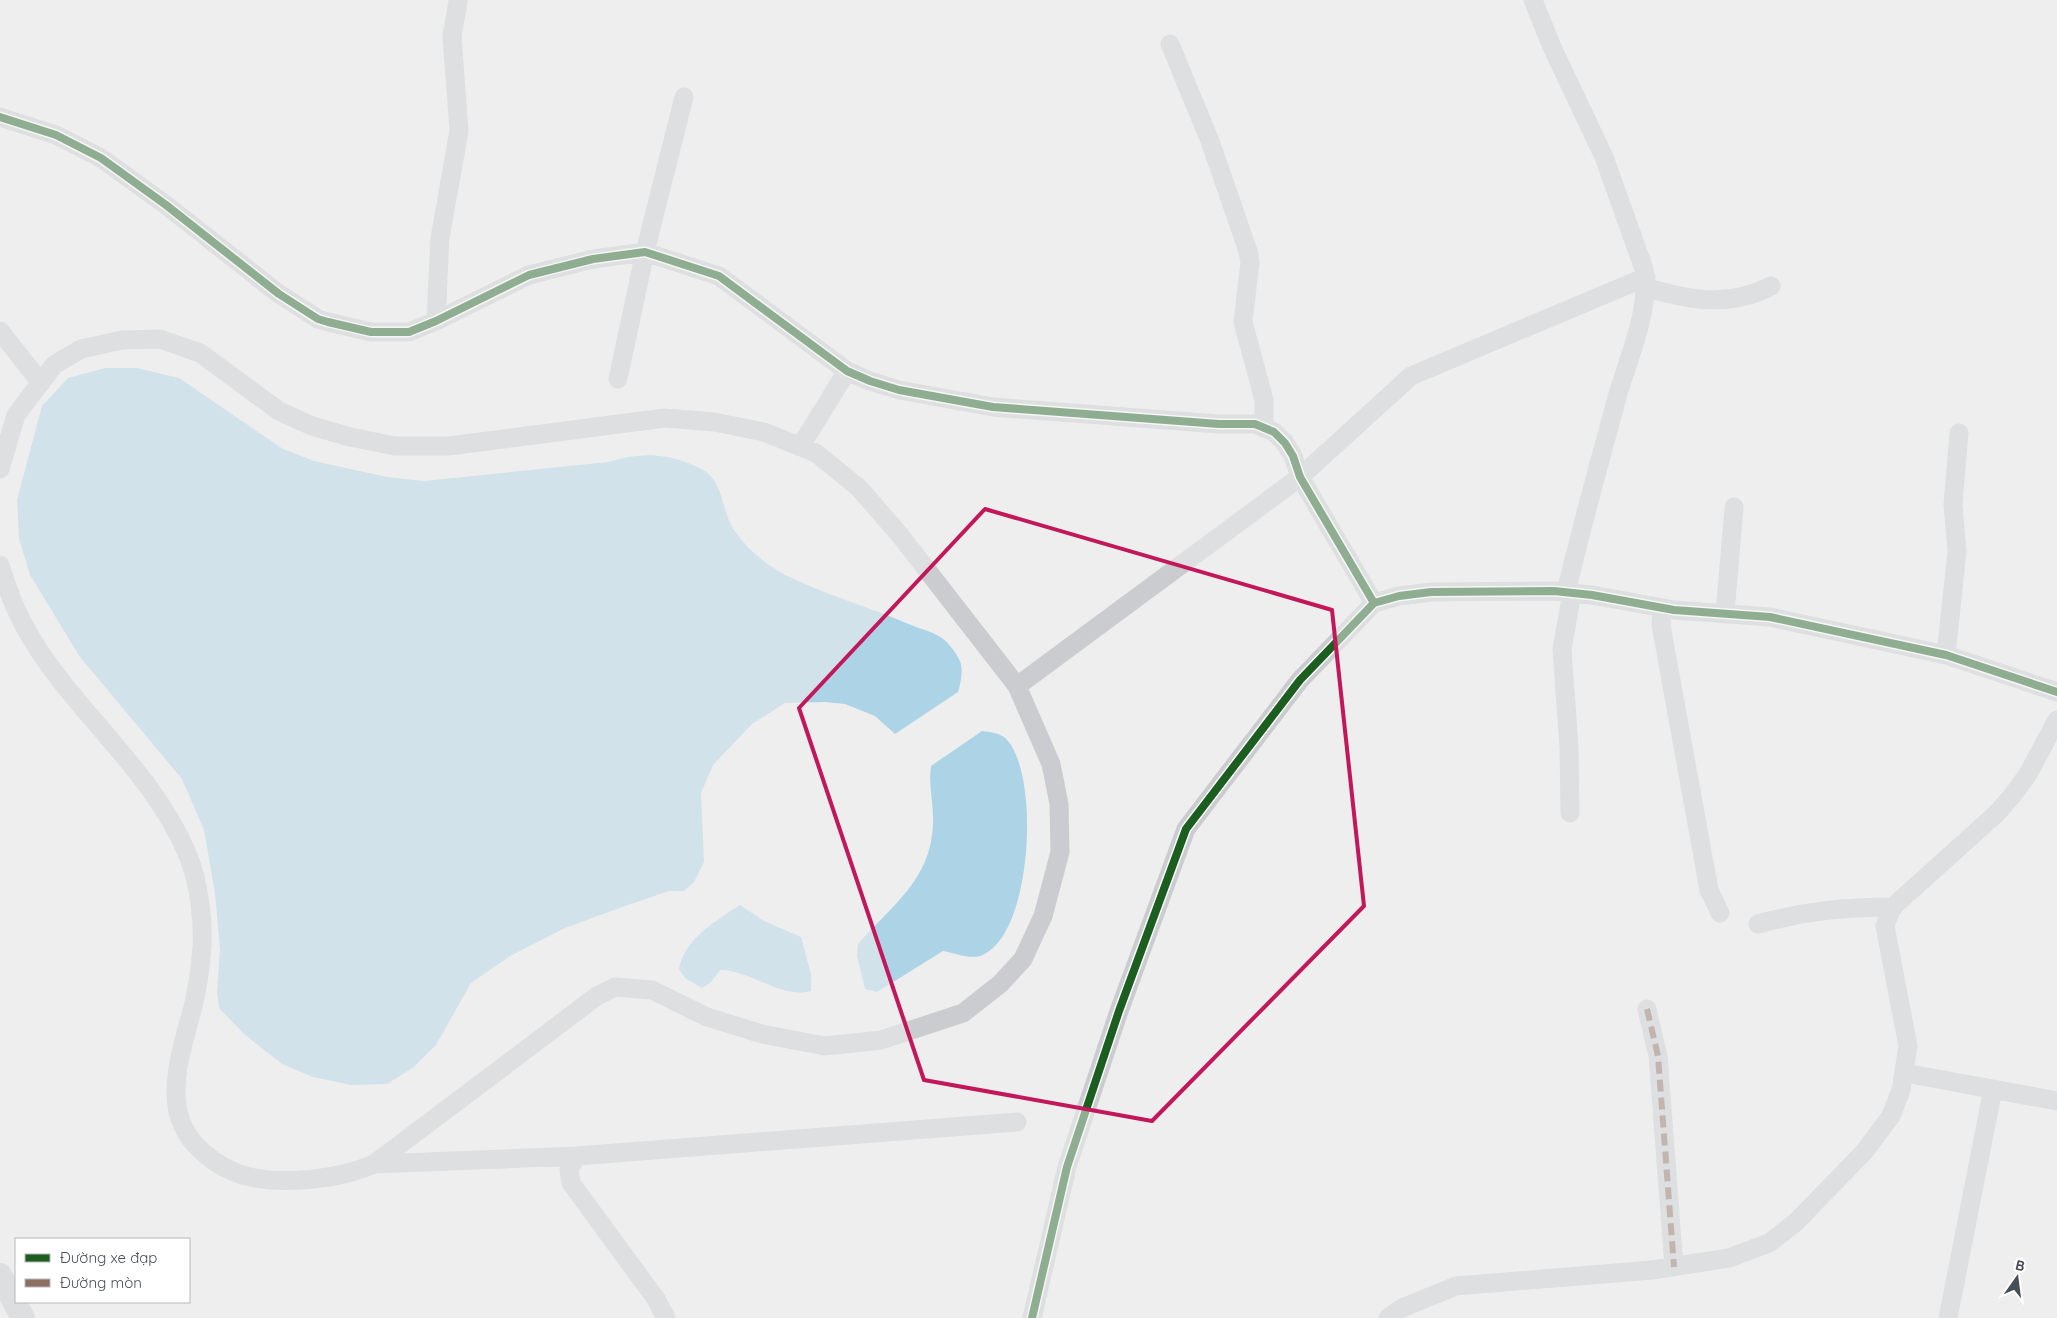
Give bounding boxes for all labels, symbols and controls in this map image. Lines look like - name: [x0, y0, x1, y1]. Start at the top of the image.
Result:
- legend: [15, 1238, 190, 1303]
- text: Đường xe đạp: [60, 1248, 157, 1267]
- north arrow: [1992, 1253, 2042, 1303]
- text: B: [2014, 1256, 2027, 1275]
- text: Đường mòn: [60, 1273, 142, 1292]

